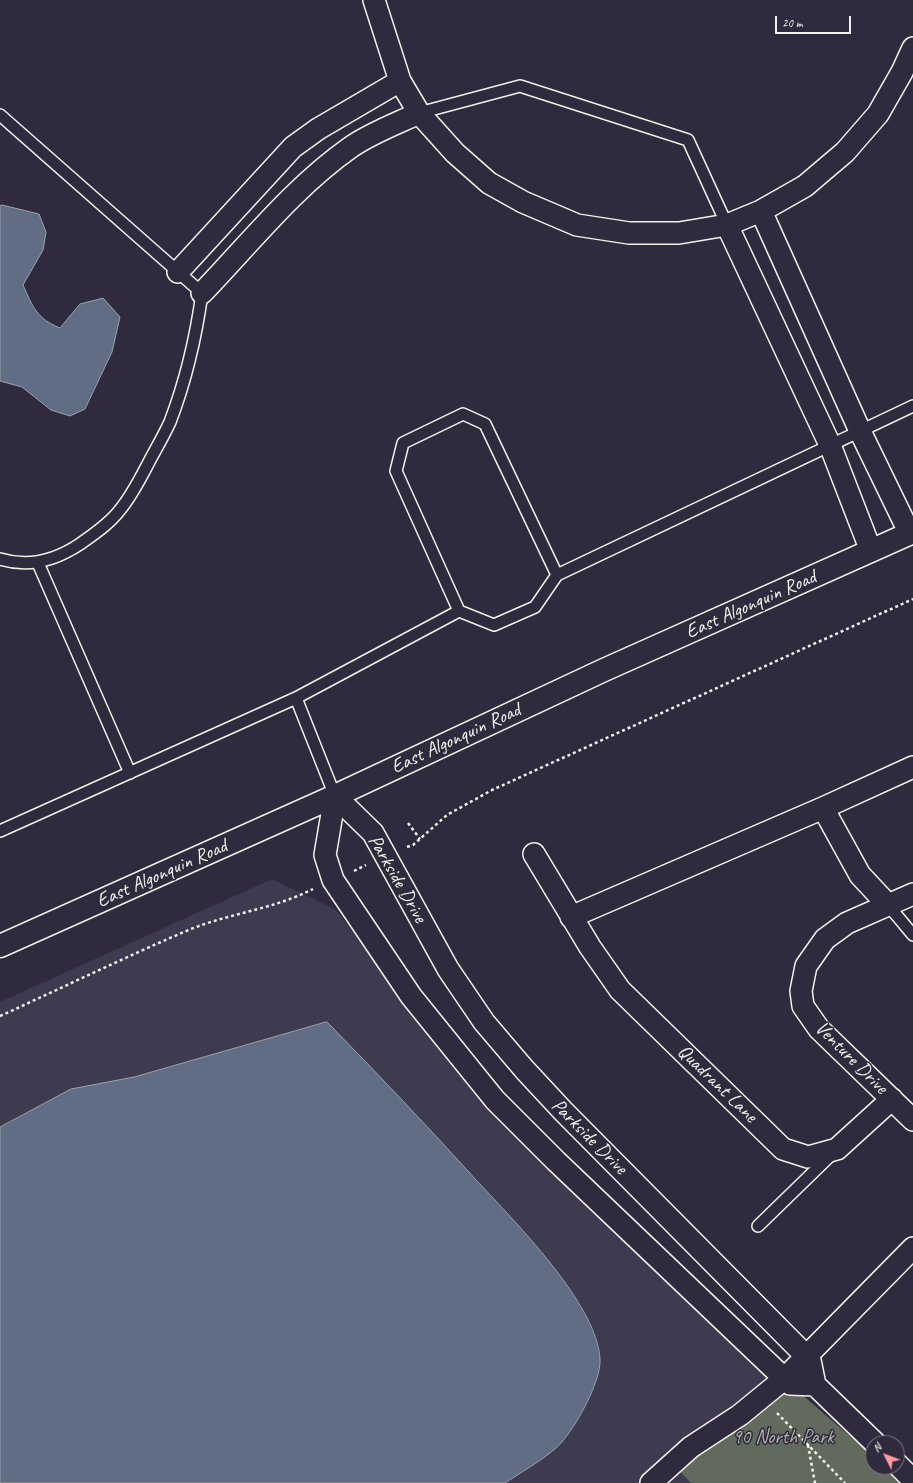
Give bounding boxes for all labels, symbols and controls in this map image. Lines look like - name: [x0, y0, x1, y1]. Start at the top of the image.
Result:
- scale bar: [777, 8, 853, 34]
- text: 20 m: [782, 15, 802, 31]
- street label: East Algonquin Road: [682, 566, 820, 644]
- street label: East Algonquin Road: [387, 699, 525, 779]
- street label: Parkside Drive: [362, 831, 432, 927]
- street label: East Algonquin Road: [93, 835, 231, 913]
- street label: Venture Drive: [810, 1017, 892, 1099]
- street label: Quadrant Lane: [672, 1040, 762, 1128]
- street label: Parkside Drive: [546, 1094, 632, 1180]
- park label: 90 North Park: [732, 1426, 834, 1450]
- north arrow: [865, 1435, 905, 1475]
- text: N: [869, 1440, 884, 1455]

